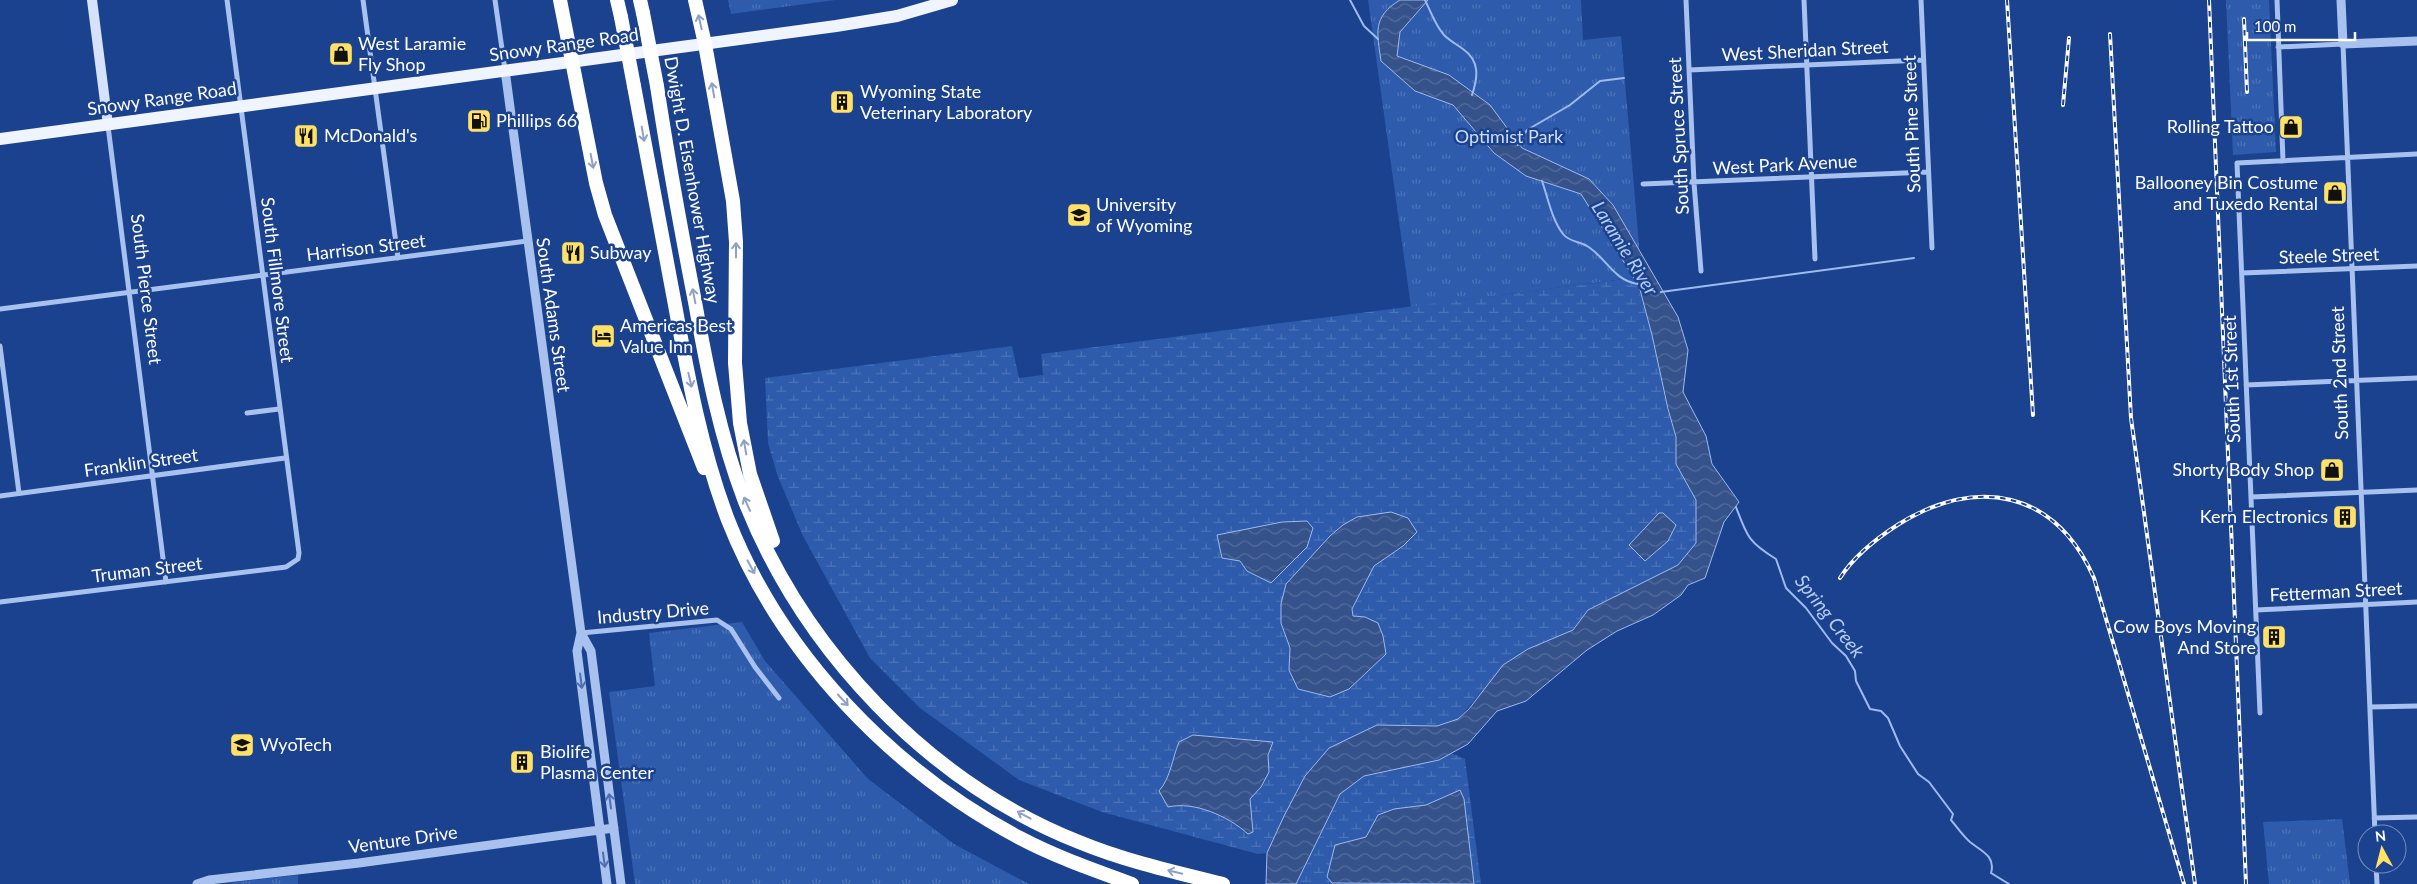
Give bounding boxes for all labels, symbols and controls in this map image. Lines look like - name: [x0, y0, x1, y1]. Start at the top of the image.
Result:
- scale bar: [2247, 10, 2354, 42]
- one-way arrow: [695, 14, 704, 30]
- text: 100 m: [2254, 17, 2296, 35]
- street label: Snowy Range Road: [488, 23, 640, 65]
- place label: West Laramie Fly Shop: [358, 32, 466, 75]
- street label: West Sheridan Street: [1721, 35, 1889, 65]
- shop icon: West Laramie Fly Shop: [328, 41, 354, 67]
- street label: South Pine Street: [1898, 54, 1924, 193]
- street label: Dwight D. Eisenhower Highway: [660, 55, 726, 306]
- street label: South Spruce Street: [1663, 56, 1693, 215]
- street label: Snowy Range Road: [86, 77, 238, 119]
- place label: Wyoming State Veterinary Laboratory: [860, 80, 1033, 123]
- one-way arrow: [708, 82, 718, 98]
- building icon: Wyoming State Veterinary Laboratory: [829, 89, 855, 115]
- fuel station icon: Phillips 66: [466, 108, 492, 134]
- place label: Phillips 66: [496, 109, 577, 131]
- shop icon: Rolling Tattoo: [2278, 114, 2304, 140]
- place label: Rolling Tattoo: [2167, 115, 2274, 137]
- restaurant icon: McDonald's: [293, 123, 319, 149]
- place label: McDonald's: [324, 124, 418, 146]
- park label: Optimist Park: [1455, 125, 1564, 147]
- one-way arrow: [639, 126, 648, 142]
- street label: West Park Avenue: [1712, 149, 1858, 179]
- one-way arrow: [588, 152, 597, 168]
- place label: Ballooney Bin Costume and Tuxedo Rental: [2135, 171, 2318, 214]
- shop icon: Ballooney Bin Costume and Tuxedo Rental: [2322, 180, 2348, 206]
- place label: University of Wyoming: [1096, 193, 1192, 236]
- street label: South Fillmore Street: [257, 196, 299, 364]
- water label: Laramie River: [1587, 196, 1664, 300]
- school or university icon: University of Wyoming: [1066, 202, 1092, 228]
- street label: South Pierce Street: [127, 212, 167, 366]
- street label: Harrison Street: [305, 229, 427, 265]
- street label: South Adams Street: [532, 236, 576, 394]
- restaurant icon: Subway: [560, 240, 586, 266]
- place label: Subway: [590, 241, 652, 263]
- street label: Steele Street: [2278, 242, 2380, 268]
- one-way arrow: [731, 243, 741, 259]
- one-way arrow: [688, 289, 698, 305]
- street label: South 2nd Street: [2326, 305, 2352, 440]
- place label: Americas Best Value Inn: [620, 314, 733, 357]
- street label: South 1st Street: [2218, 314, 2244, 443]
- hotel icon: Americas Best Value Inn: [590, 323, 616, 349]
- one-way arrow: [685, 371, 695, 387]
- one-way arrow: [740, 440, 749, 456]
- street label: Franklin Street: [83, 443, 200, 481]
- shop icon: Shorty Body Shop: [2319, 457, 2345, 483]
- place label: Shorty Body Shop: [2173, 458, 2314, 480]
- one-way arrow: [741, 497, 751, 512]
- building icon: Kern Electronics: [2332, 504, 2358, 530]
- place label: Kern Electronics: [2200, 505, 2328, 527]
- street label: Truman Street: [90, 551, 204, 587]
- one-way arrow: [747, 559, 756, 574]
- water label: Spring Creek: [1791, 570, 1871, 663]
- street label: Fetterman Street: [2269, 577, 2403, 605]
- street label: Industry Drive: [596, 596, 710, 628]
- place label: Cow Boys Moving And Store: [2113, 615, 2256, 658]
- building icon: Cow Boys Moving And Store: [2261, 624, 2287, 650]
- one-way arrow: [576, 673, 586, 689]
- one-way arrow: [837, 693, 849, 706]
- school or university icon: WyoTech: [229, 732, 255, 758]
- place label: WyoTech: [260, 733, 332, 755]
- place label: Biolife Plasma Center: [540, 740, 654, 783]
- building icon: Biolife Plasma Center: [509, 749, 535, 775]
- one-way arrow: [605, 793, 615, 809]
- one-way arrow: [1016, 810, 1031, 820]
- street label: Venture Drive: [347, 820, 459, 858]
- north arrow: [2357, 824, 2407, 874]
- text: N: [2374, 827, 2387, 845]
- one-way arrow: [599, 852, 609, 868]
- one-way arrow: [1168, 867, 1184, 876]

